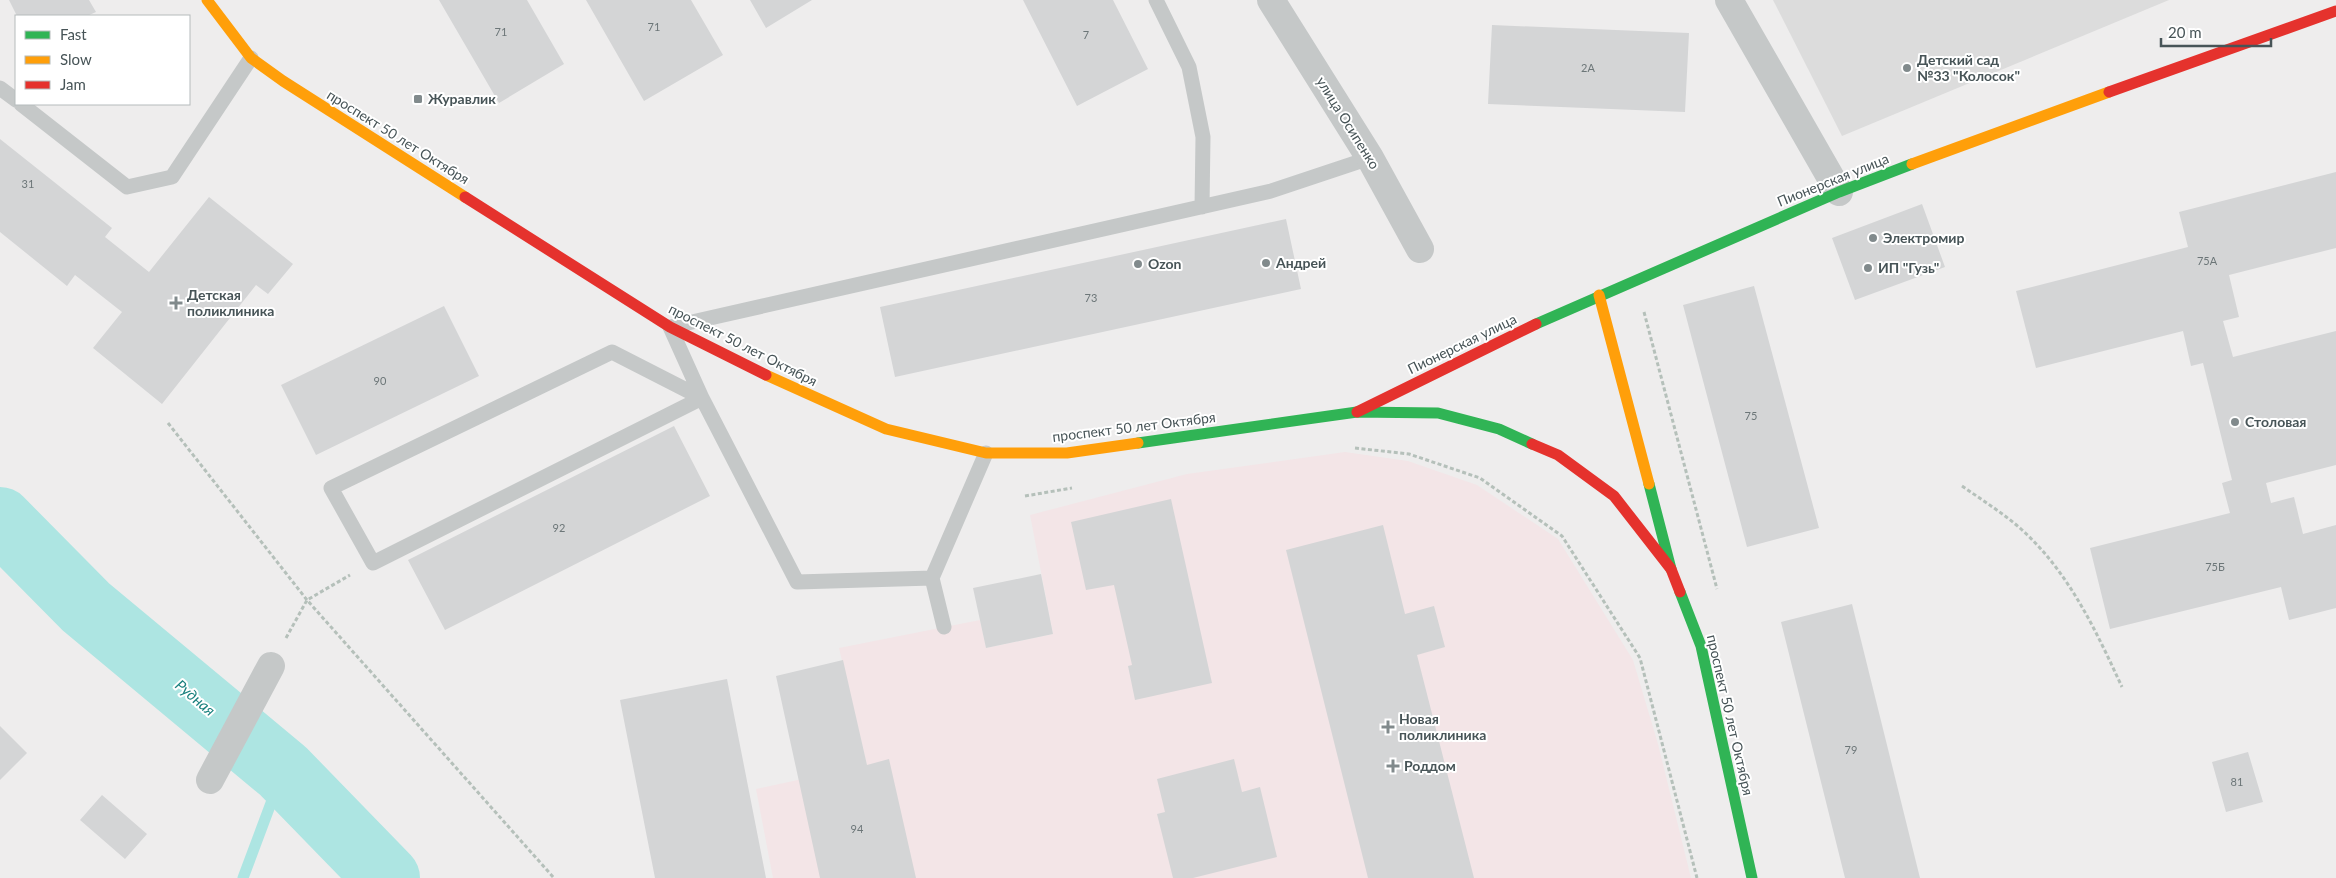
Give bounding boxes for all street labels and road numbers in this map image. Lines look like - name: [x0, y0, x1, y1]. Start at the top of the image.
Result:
- street label: улица Осипенко: [1313, 73, 1384, 172]
- street label: проспект 50 лет Октября: [324, 86, 472, 187]
- street label: Пионерская улица: [1774, 149, 1891, 210]
- street label: проспект 50 лет Октября: [666, 300, 820, 389]
- street label: Пионерская улица: [1405, 310, 1519, 377]
- street label: проспект 50 лет Октября: [1051, 408, 1217, 445]
- street label: проспект 50 лет Октября: [1704, 633, 1757, 797]

